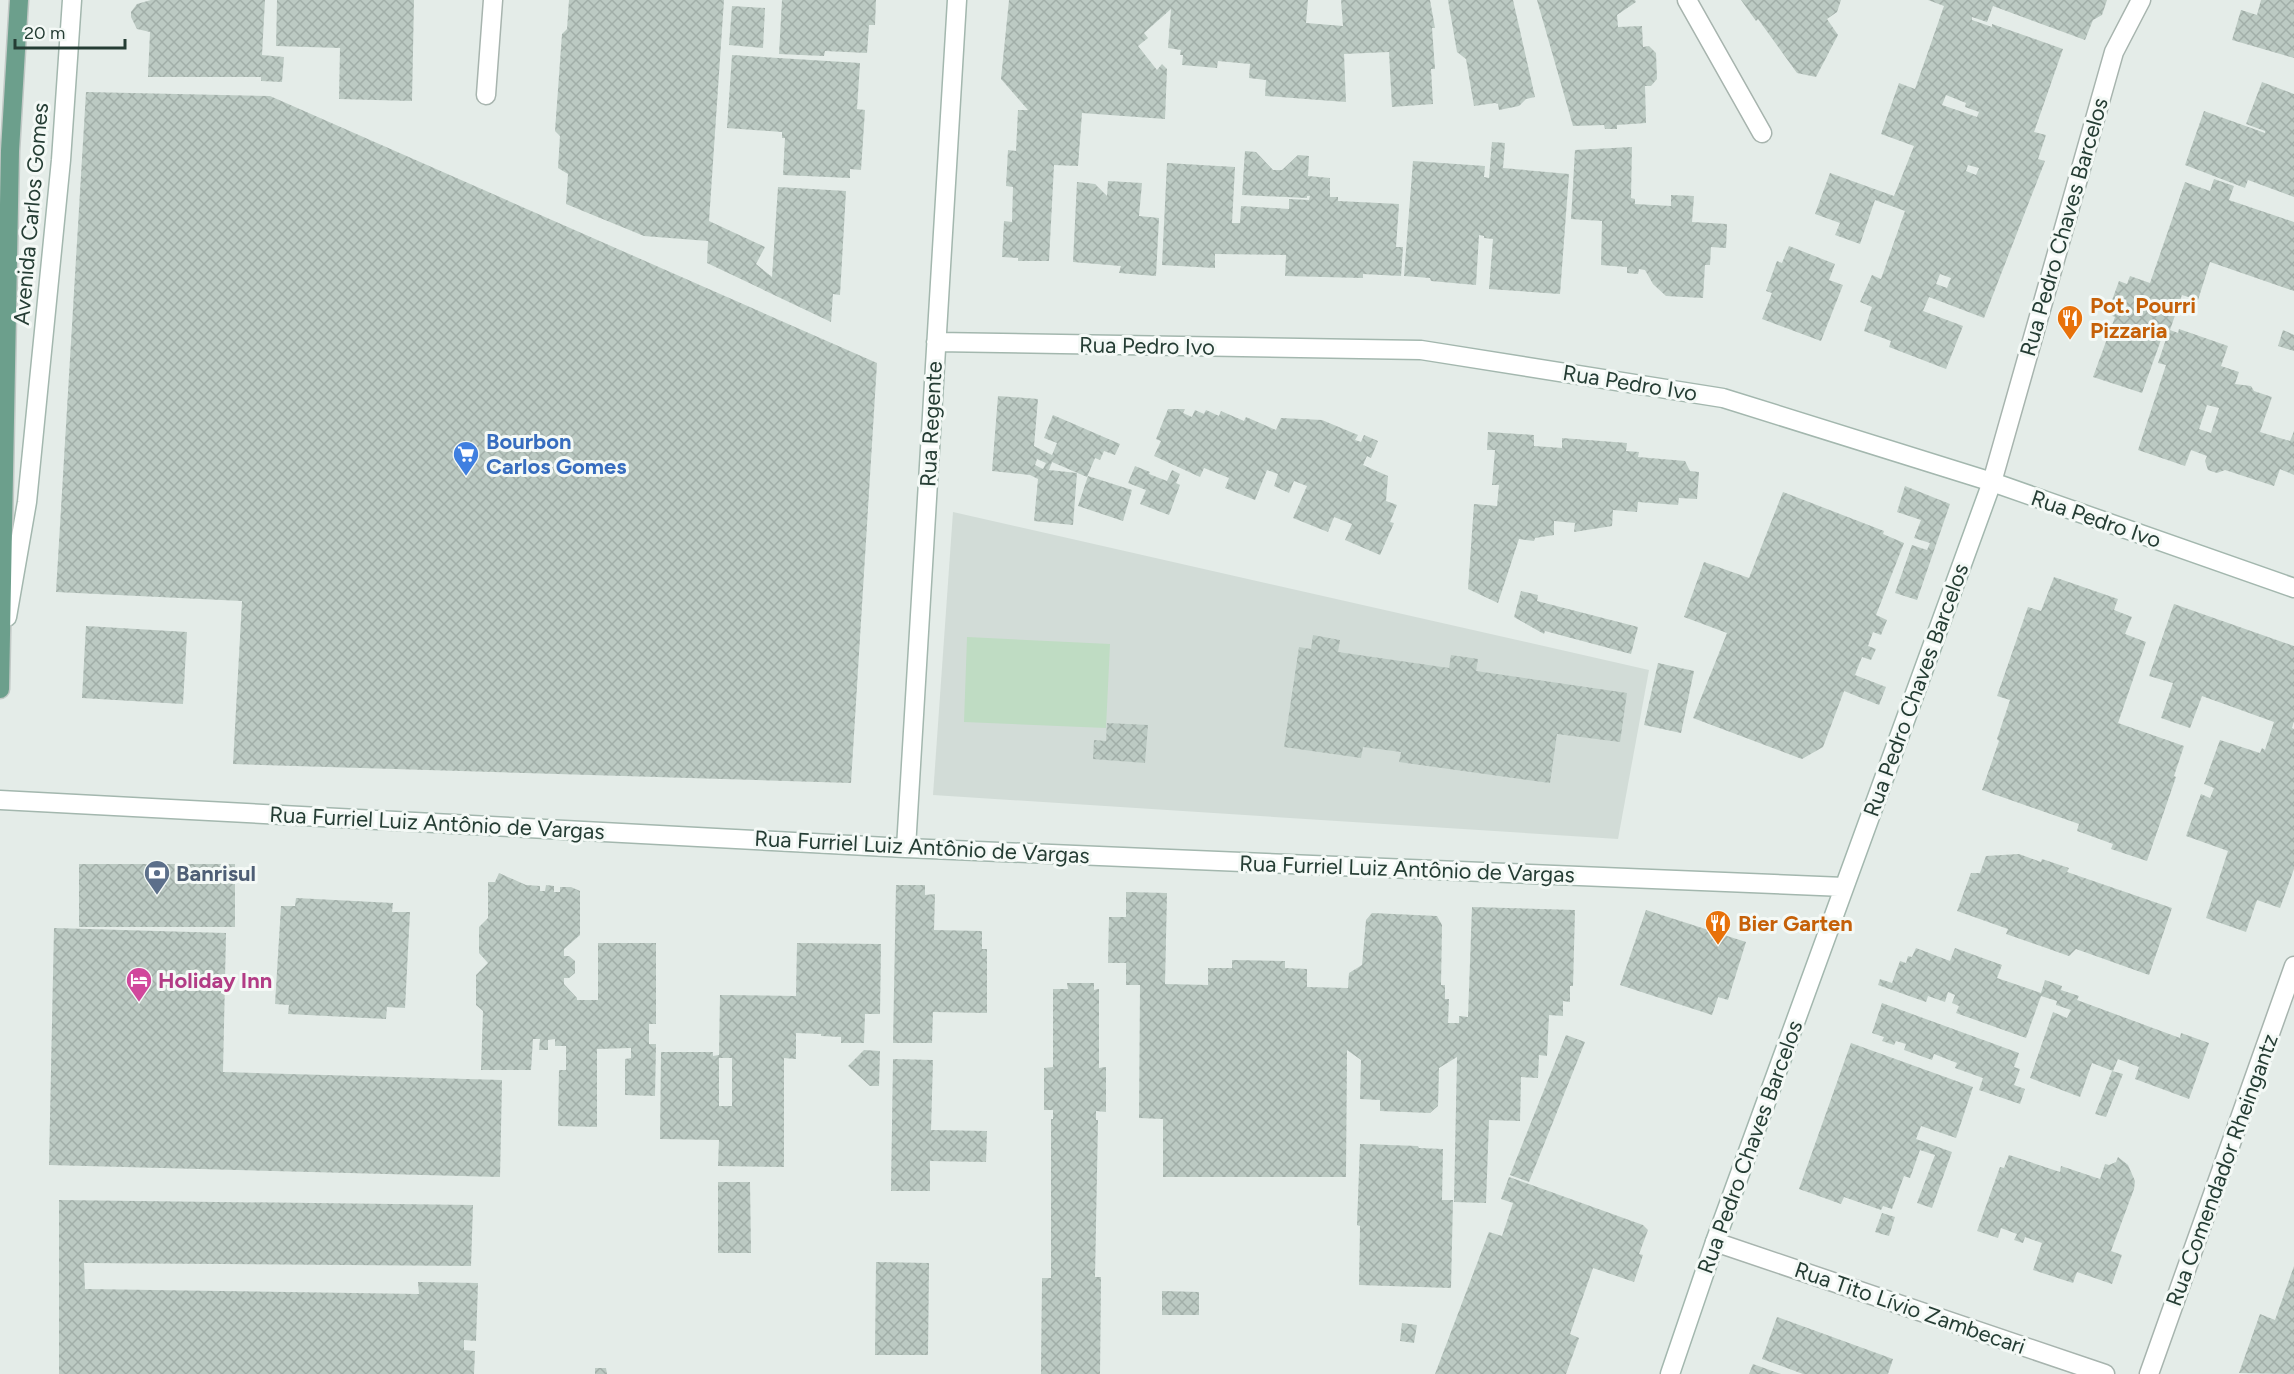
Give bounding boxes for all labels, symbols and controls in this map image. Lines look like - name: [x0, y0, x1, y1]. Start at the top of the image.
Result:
- scale bar: [15, 12, 124, 50]
- text: 20 m: [24, 22, 65, 44]
- street label: Rua Pedro Chaves Barcelos: [2014, 95, 2114, 359]
- street label: Avenida Carlos Gomes: [8, 102, 54, 326]
- place label: Pot. Pourri Pizzaria: [2090, 292, 2196, 344]
- restaurant icon: Pot. Pourri Pizzaria: [2055, 303, 2085, 341]
- street label: Rua Pedro Ivo: [1079, 331, 1215, 361]
- street label: Rua Pedro Ivo: [1561, 359, 1699, 407]
- street label: Rua Regente: [914, 360, 948, 488]
- place label: Bourbon Carlos Gomes: [486, 428, 626, 480]
- supermarket icon: Bourbon Carlos Gomes: [451, 439, 481, 477]
- street label: Rua Pedro Ivo: [2027, 484, 2165, 554]
- street label: Rua Pedro Chaves Barcelos: [1858, 560, 1974, 820]
- street label: Rua Furriel Luiz Antônio de Vargas: [269, 801, 605, 845]
- street label: Rua Furriel Luiz Antônio de Vargas: [754, 825, 1090, 869]
- street label: Rua Furriel Luiz Antônio de Vargas: [1239, 850, 1575, 888]
- bank icon: Banrisul: [142, 858, 172, 896]
- place label: Banrisul: [176, 860, 256, 887]
- restaurant icon: Bier Garten: [1703, 908, 1733, 946]
- place label: Bier Garten: [1738, 910, 1853, 937]
- hotel icon: Holiday Inn: [124, 965, 154, 1003]
- place label: Holiday Inn: [158, 967, 272, 994]
- street label: Rua Pedro Chaves Barcelos: [1692, 1017, 1808, 1277]
- street label: Rua Comendador Rheingantz: [2160, 1030, 2284, 1310]
- street label: Rua Tito Lívio Zambecari: [1791, 1256, 2029, 1360]

